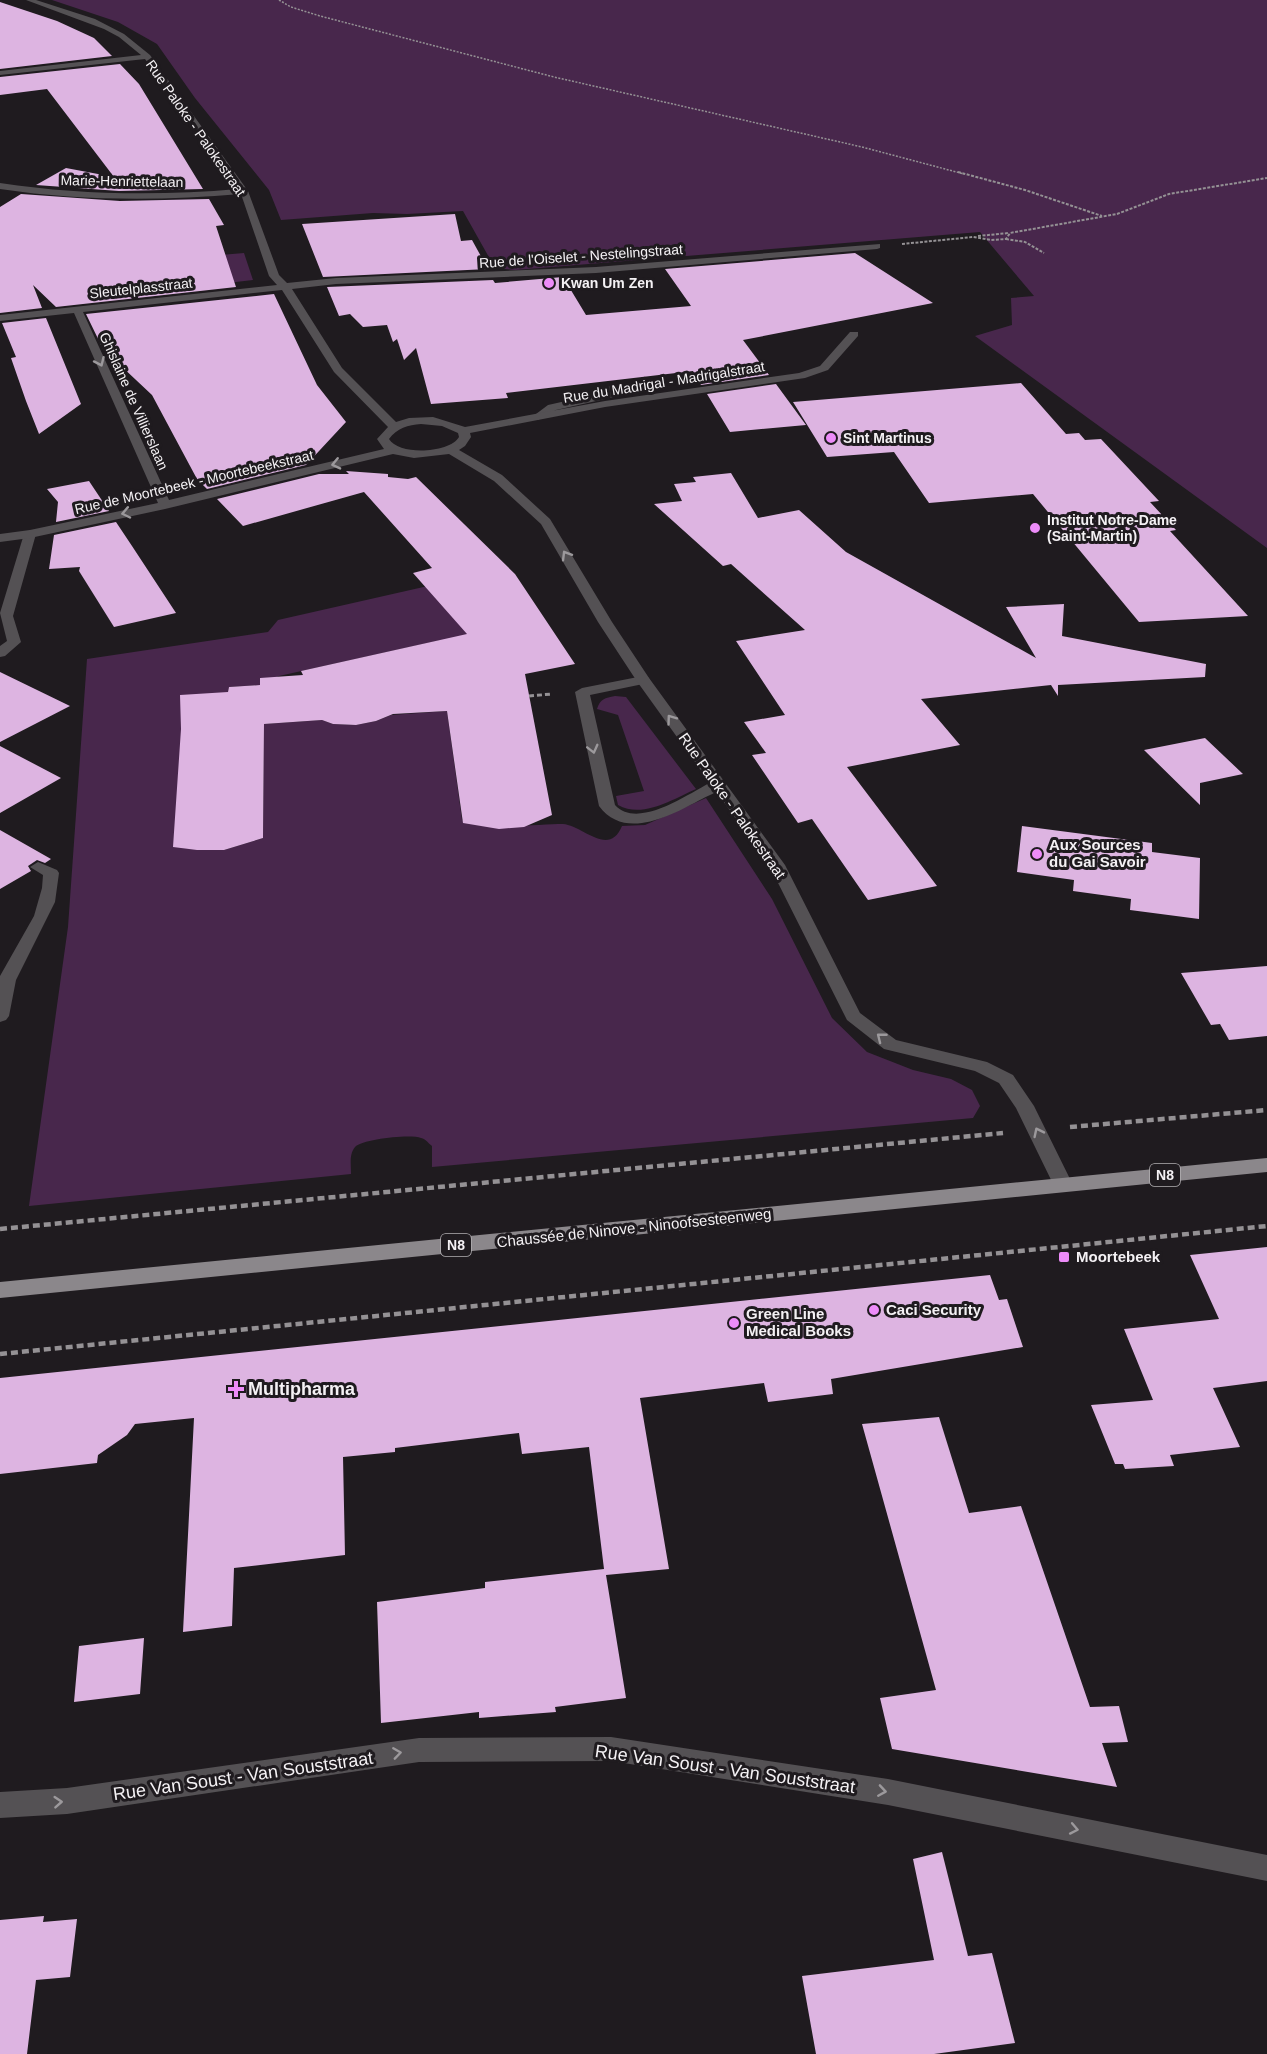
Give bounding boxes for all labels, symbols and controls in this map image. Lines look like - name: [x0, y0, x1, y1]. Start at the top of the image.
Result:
- street label: Rue Paloke - Palokestraat: [143, 57, 249, 199]
- street label: Marie-Henriettelaan: [60, 172, 184, 190]
- street label: Rue de l'Oiselet - Nestelingstraat: [479, 241, 684, 271]
- street label: Sleutelplasstraat: [89, 275, 193, 301]
- place label: Kwan Um Zen: [561, 275, 654, 291]
- marker: Kwan Um Zen: [542, 276, 556, 290]
- street label: Ghislaine de Villierslaan: [96, 330, 172, 472]
- one-way arrow: [93, 356, 105, 367]
- street label: Rue du Madrigal - Madrigalstraat: [562, 358, 766, 406]
- place label: Sint Martinus: [843, 430, 932, 446]
- marker: Sint Martinus: [824, 431, 838, 445]
- street label: Rue de Moortebeek - Moortebeekstraat: [73, 447, 315, 517]
- one-way arrow: [331, 456, 341, 469]
- one-way arrow: [121, 506, 131, 519]
- place label: Institut Notre-Dame (Saint-Martin): [1047, 512, 1177, 544]
- marker: Institut Notre-Dame (Saint-Martin): [1028, 521, 1042, 535]
- one-way arrow: [562, 551, 574, 561]
- one-way arrow: [667, 715, 678, 726]
- street label: Rue Paloke - Palokestraat: [675, 729, 790, 883]
- one-way arrow: [586, 744, 599, 754]
- place label: Aux Sources du Gai Savoir: [1049, 836, 1146, 870]
- marker: Aux Sources du Gai Savoir: [1030, 847, 1044, 861]
- one-way arrow: [877, 1034, 888, 1045]
- one-way arrow: [1034, 1128, 1045, 1138]
- road number: N8: [1150, 1164, 1180, 1186]
- street label: Chaussée de Ninove - Ninoofsesteenweg: [496, 1205, 772, 1250]
- road number: N8: [441, 1234, 471, 1256]
- place label: Moortebeek: [1076, 1248, 1161, 1265]
- marker: Moortebeek: [1057, 1250, 1071, 1264]
- place label: Caci Security: [886, 1301, 982, 1318]
- marker: Caci Security: [867, 1303, 881, 1317]
- place label: Green Line Medical Books: [746, 1305, 851, 1339]
- marker: Green Line Medical Books: [727, 1316, 741, 1330]
- place label: Multipharma: [248, 1379, 356, 1399]
- marker: Multipharma: [229, 1382, 243, 1396]
- street label: Rue Van Soust - Van Souststraat: [594, 1741, 856, 1797]
- street label: Rue Van Soust - Van Souststraat: [112, 1748, 374, 1804]
- one-way arrow: [392, 1748, 402, 1760]
- one-way arrow: [877, 1784, 887, 1797]
- one-way arrow: [54, 1796, 63, 1809]
- one-way arrow: [1068, 1822, 1078, 1835]

